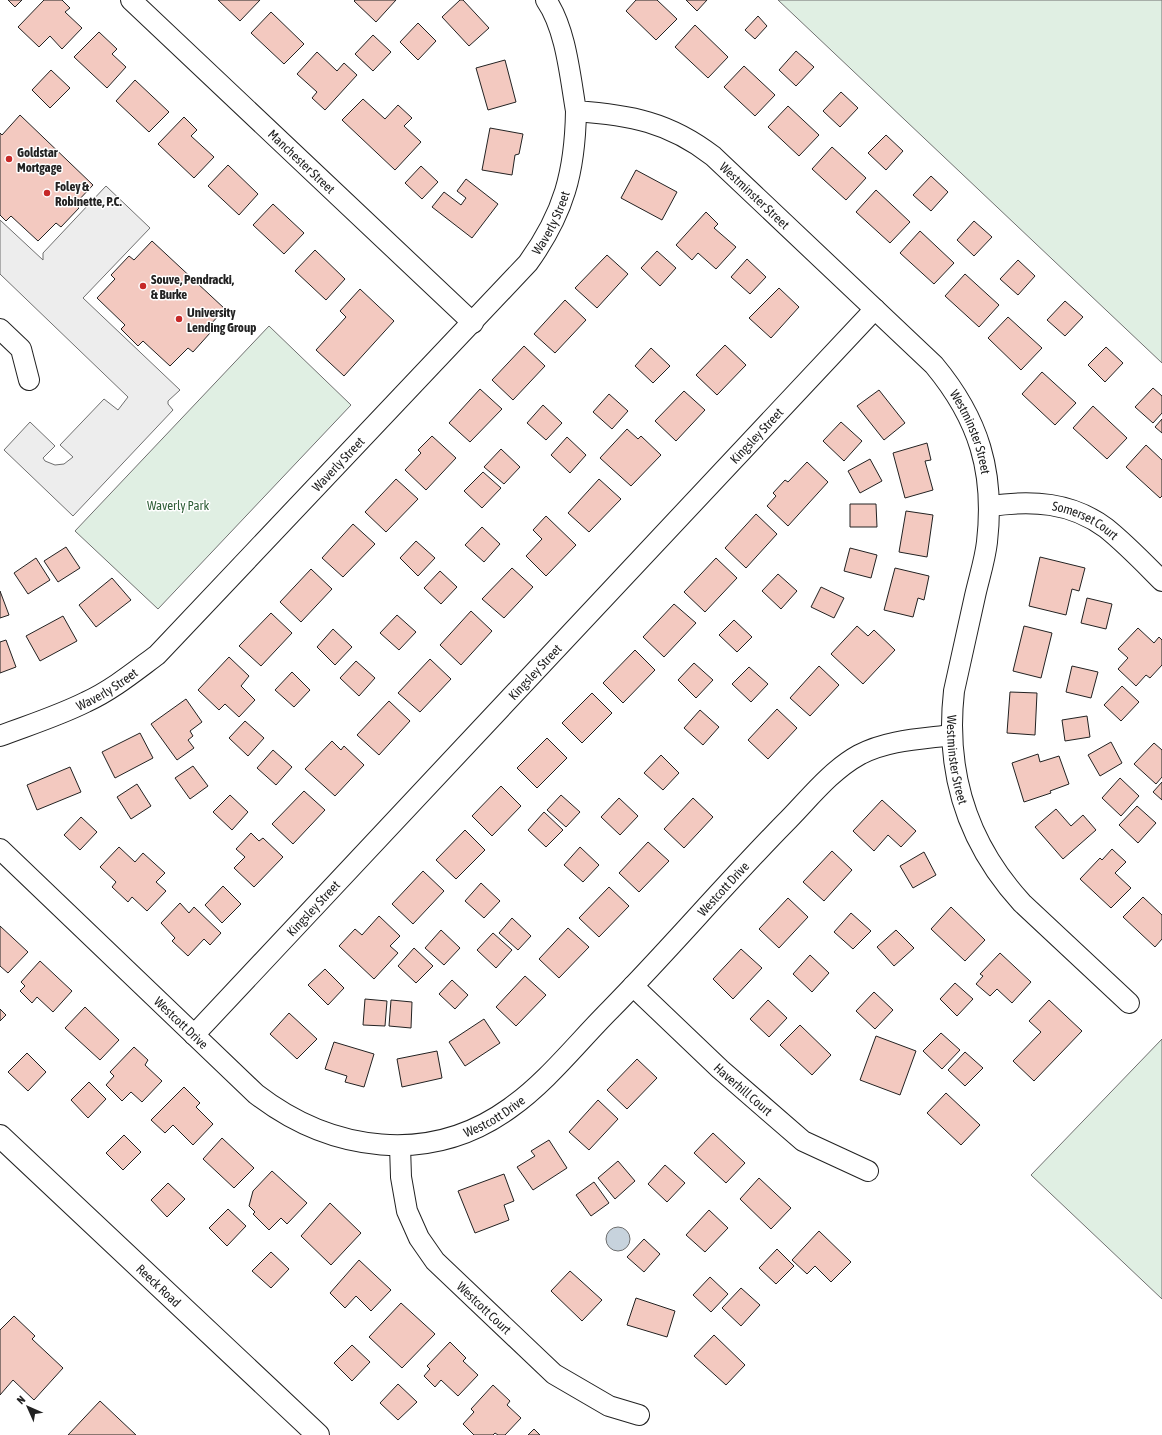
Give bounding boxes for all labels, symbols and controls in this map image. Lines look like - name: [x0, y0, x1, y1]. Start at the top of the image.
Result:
- street label: Manchester Street: [265, 126, 339, 197]
- place label: Goldstar Mortgage: [17, 145, 62, 175]
- marker: Goldstar Mortgage: [4, 154, 14, 164]
- street label: Westminster Street: [717, 159, 793, 232]
- place label: Foley & Robinette, P.C.: [55, 179, 122, 209]
- marker: Foley & Robinette, P.C.: [42, 188, 52, 198]
- street label: Waverly Street: [529, 189, 572, 257]
- place label: Souve, Pendracki, & Burke: [151, 272, 235, 302]
- marker: Souve, Pendracki, & Burke: [138, 281, 148, 291]
- place label: University Lending Group: [187, 305, 256, 335]
- marker: University Lending Group: [174, 314, 184, 324]
- street label: Westminster Street: [947, 387, 994, 475]
- street label: Kingsley Street: [727, 404, 786, 466]
- street label: Waverly Street: [309, 433, 367, 494]
- park label: Waverly Park: [147, 498, 209, 513]
- street label: Somerset Court: [1051, 498, 1122, 543]
- street label: Kingsley Street: [505, 641, 565, 703]
- street label: Waverly Street: [74, 665, 141, 713]
- street label: Westminster Street: [944, 715, 971, 806]
- street label: Westcott Drive: [694, 858, 752, 919]
- street label: Kingsley Street: [283, 877, 343, 939]
- street label: Westcott Drive: [151, 993, 211, 1052]
- street label: Haverhill Court: [711, 1060, 776, 1119]
- street label: Westcott Drive: [461, 1092, 528, 1140]
- street label: Reeck Road: [134, 1261, 184, 1310]
- street label: Westcott Court: [454, 1279, 515, 1337]
- north arrow: [8, 1387, 48, 1427]
- text: N: [14, 1393, 27, 1406]

